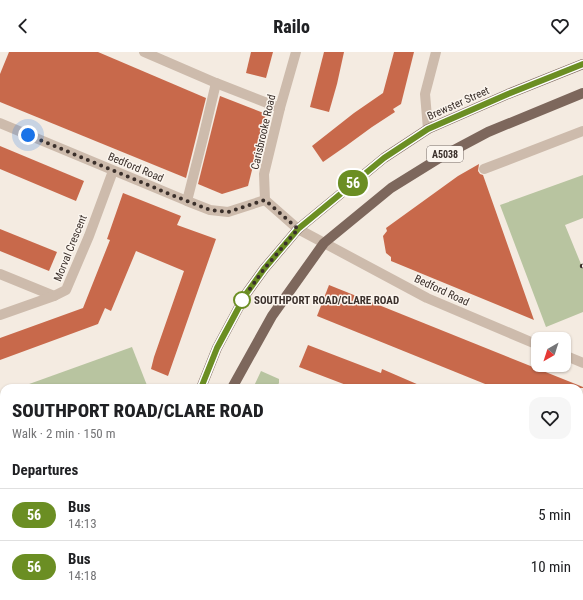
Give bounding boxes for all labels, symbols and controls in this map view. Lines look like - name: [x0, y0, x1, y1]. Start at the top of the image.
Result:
- icon: back: [12, 15, 34, 37]
- icon: heart: [549, 15, 571, 37]
- text: Railo: [273, 16, 310, 37]
- street label: Brewster Street: [425, 84, 491, 123]
- street label: Carisbrooke Road: [249, 93, 278, 171]
- your location: [18, 125, 38, 145]
- road number: A5038: [427, 146, 463, 162]
- street label: Bedford Road: [106, 150, 165, 185]
- line badge: 56: [335, 170, 371, 196]
- text: 56: [346, 175, 360, 191]
- street label: Morval Crescent: [51, 213, 90, 283]
- street label: Bedford Road: [412, 272, 471, 309]
- marker: SOUTHPORT ROAD/CLARE ROAD: [233, 291, 251, 309]
- place label: SOUTHPORT ROAD/CLARE ROAD: [254, 294, 399, 307]
- north arrow: [531, 332, 571, 372]
- map controls: [531, 332, 571, 372]
- button: heart: [529, 397, 571, 439]
- text: SOUTHPORT ROAD/CLARE ROAD: [12, 399, 264, 422]
- text: Walk · 2 min · 150 m: [12, 426, 116, 441]
- text: Departures: [12, 461, 78, 479]
- text: Bus: [68, 498, 91, 516]
- text: 5 min: [538, 506, 571, 524]
- text: 56: [27, 507, 41, 523]
- text: 14:13: [68, 516, 97, 531]
- text: Bus: [68, 550, 91, 568]
- text: 10 min: [531, 558, 571, 576]
- text: 56: [27, 559, 41, 575]
- text: 14:18: [68, 568, 97, 583]

